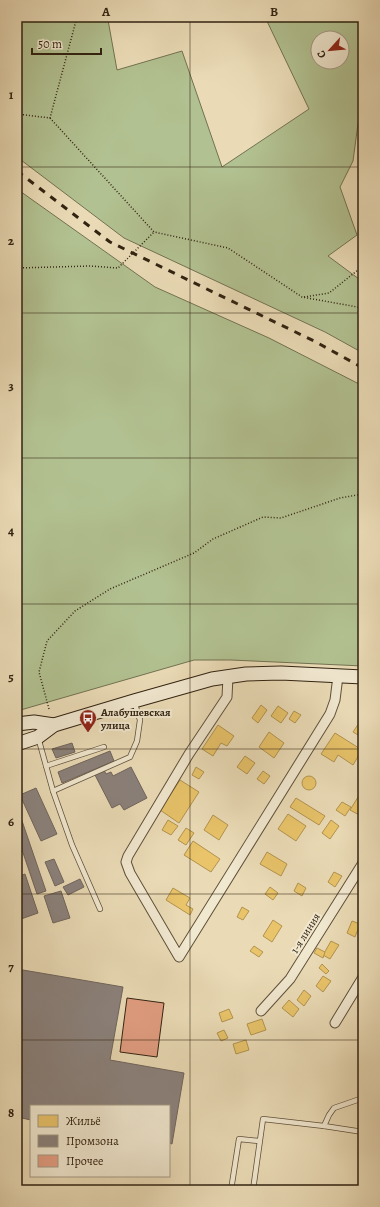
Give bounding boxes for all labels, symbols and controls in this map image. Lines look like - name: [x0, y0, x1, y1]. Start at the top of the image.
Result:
- text: A: [101, 3, 111, 20]
- text: B: [270, 3, 278, 20]
- scale bar: [32, 30, 101, 56]
- north arrow: [310, 30, 350, 70]
- text: 50 m: [38, 36, 62, 52]
- text: С: [313, 48, 330, 61]
- text: 1: [9, 86, 14, 103]
- text: 2: [8, 232, 15, 249]
- text: 3: [8, 377, 14, 394]
- text: 4: [8, 522, 14, 539]
- text: 5: [8, 668, 14, 685]
- place label: Алабушевская улица: [100, 705, 171, 733]
- bus stop icon: Алабушевская улица: [78, 708, 98, 733]
- text: 6: [8, 813, 14, 830]
- street label: 1-я линия: [287, 910, 324, 956]
- text: 7: [8, 958, 14, 975]
- text: 8: [8, 1104, 14, 1121]
- legend: [30, 1105, 170, 1177]
- text: Жильё: [66, 1113, 101, 1129]
- text: Промзона: [66, 1133, 119, 1149]
- text: Прочее: [66, 1153, 104, 1169]

